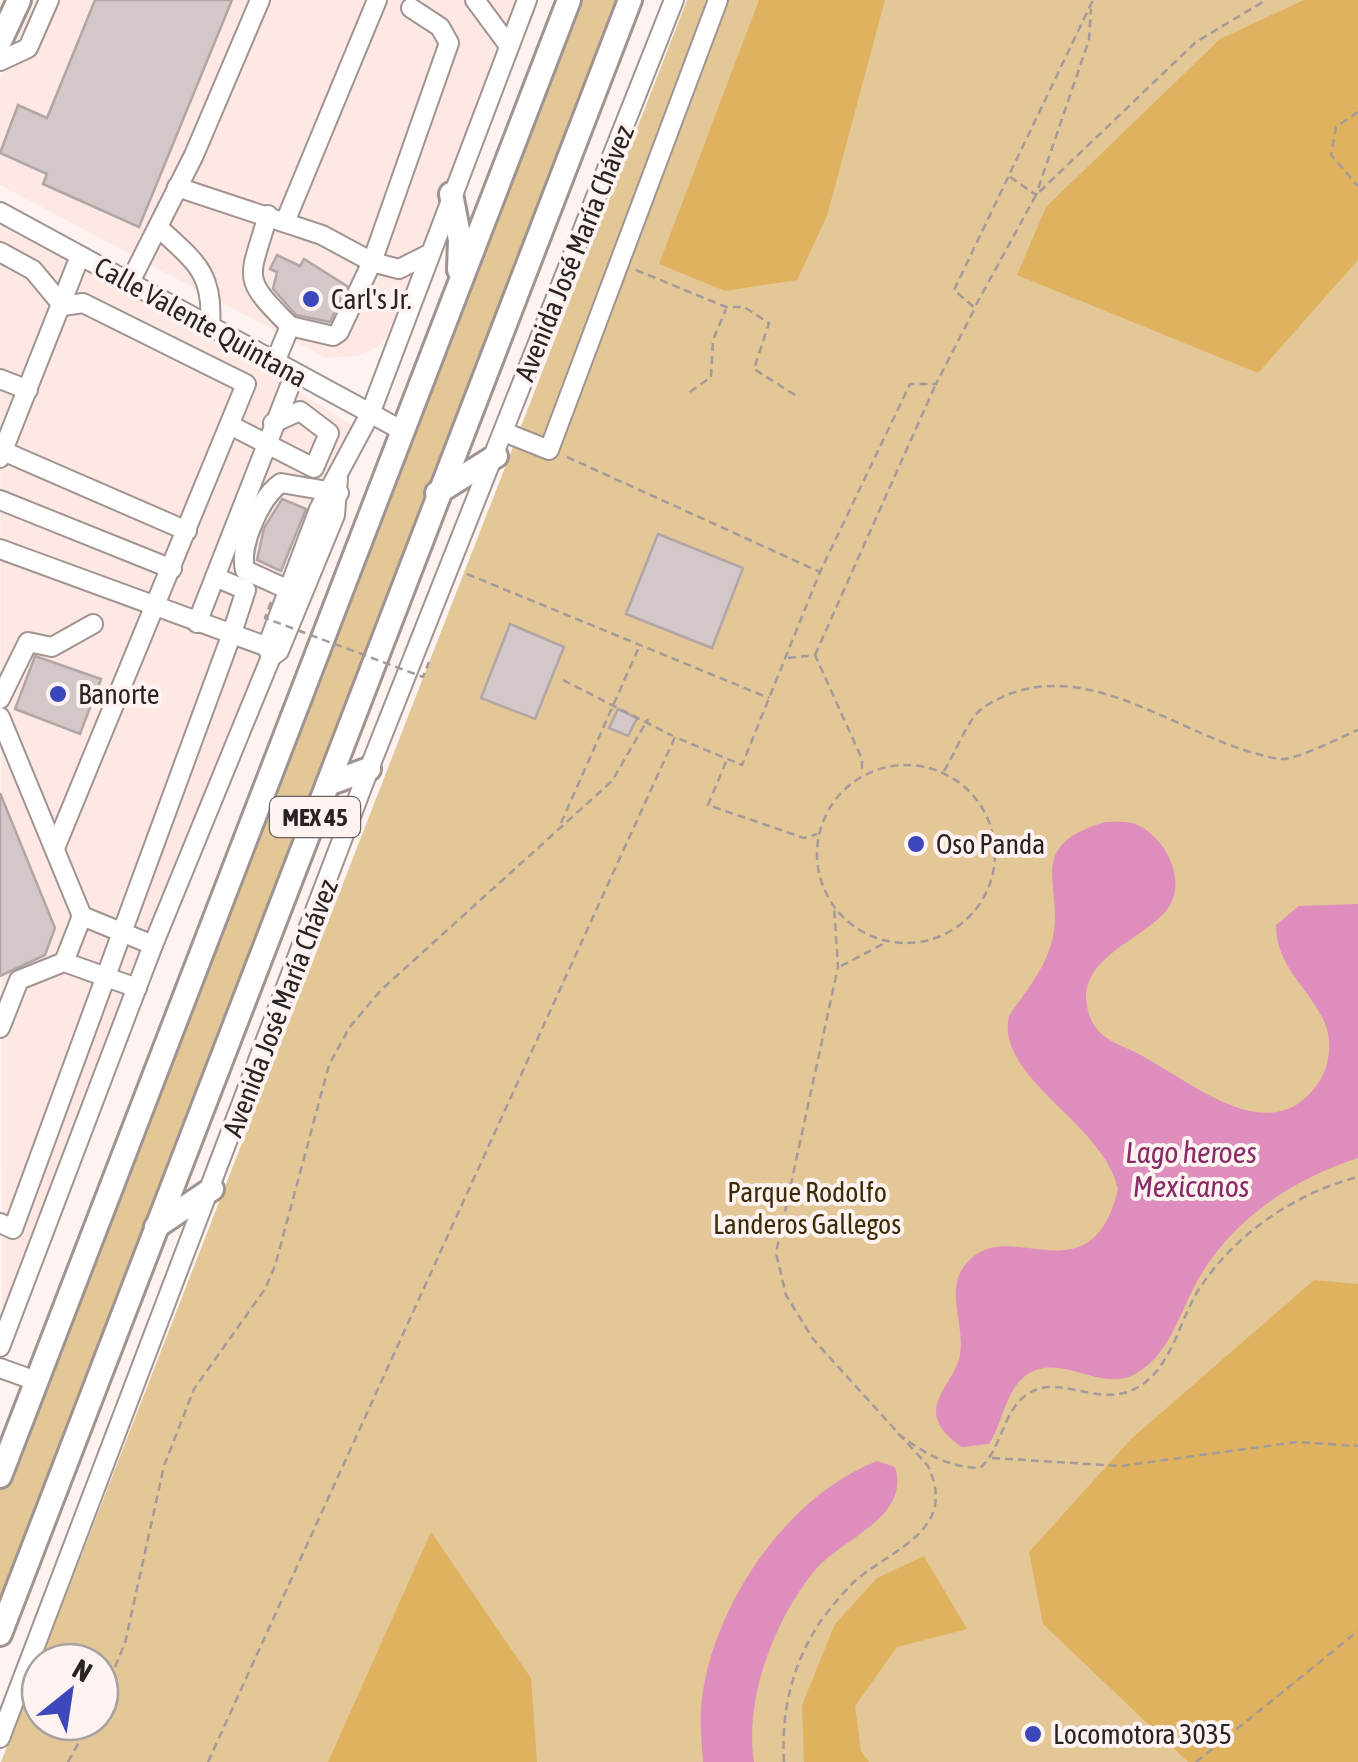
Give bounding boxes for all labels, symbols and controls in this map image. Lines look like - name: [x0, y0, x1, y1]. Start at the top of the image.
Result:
- street label: Avenida José María Chávez: [508, 120, 640, 386]
- street label: Calle Valente Quintana: [89, 250, 313, 394]
- place label: Carl's Jr.: [331, 283, 412, 315]
- marker: Carl's Jr.: [300, 288, 322, 310]
- place label: Banorte: [78, 678, 160, 710]
- marker: Banorte: [47, 683, 69, 705]
- road number: MEX 45: [270, 797, 360, 837]
- place label: Oso Panda: [936, 828, 1045, 860]
- marker: Oso Panda: [905, 833, 927, 855]
- street label: Avenida José María Chávez: [216, 875, 344, 1141]
- water label: Lago heroes Mexicanos: [1125, 1135, 1257, 1203]
- park label: Parque Rodolfo Landeros Gallegos: [713, 1176, 901, 1240]
- north arrow: [20, 1642, 120, 1742]
- text: N: [67, 1652, 98, 1688]
- place label: Locomotora 3035: [1053, 1718, 1232, 1750]
- marker: Locomotora 3035: [1022, 1723, 1044, 1745]

